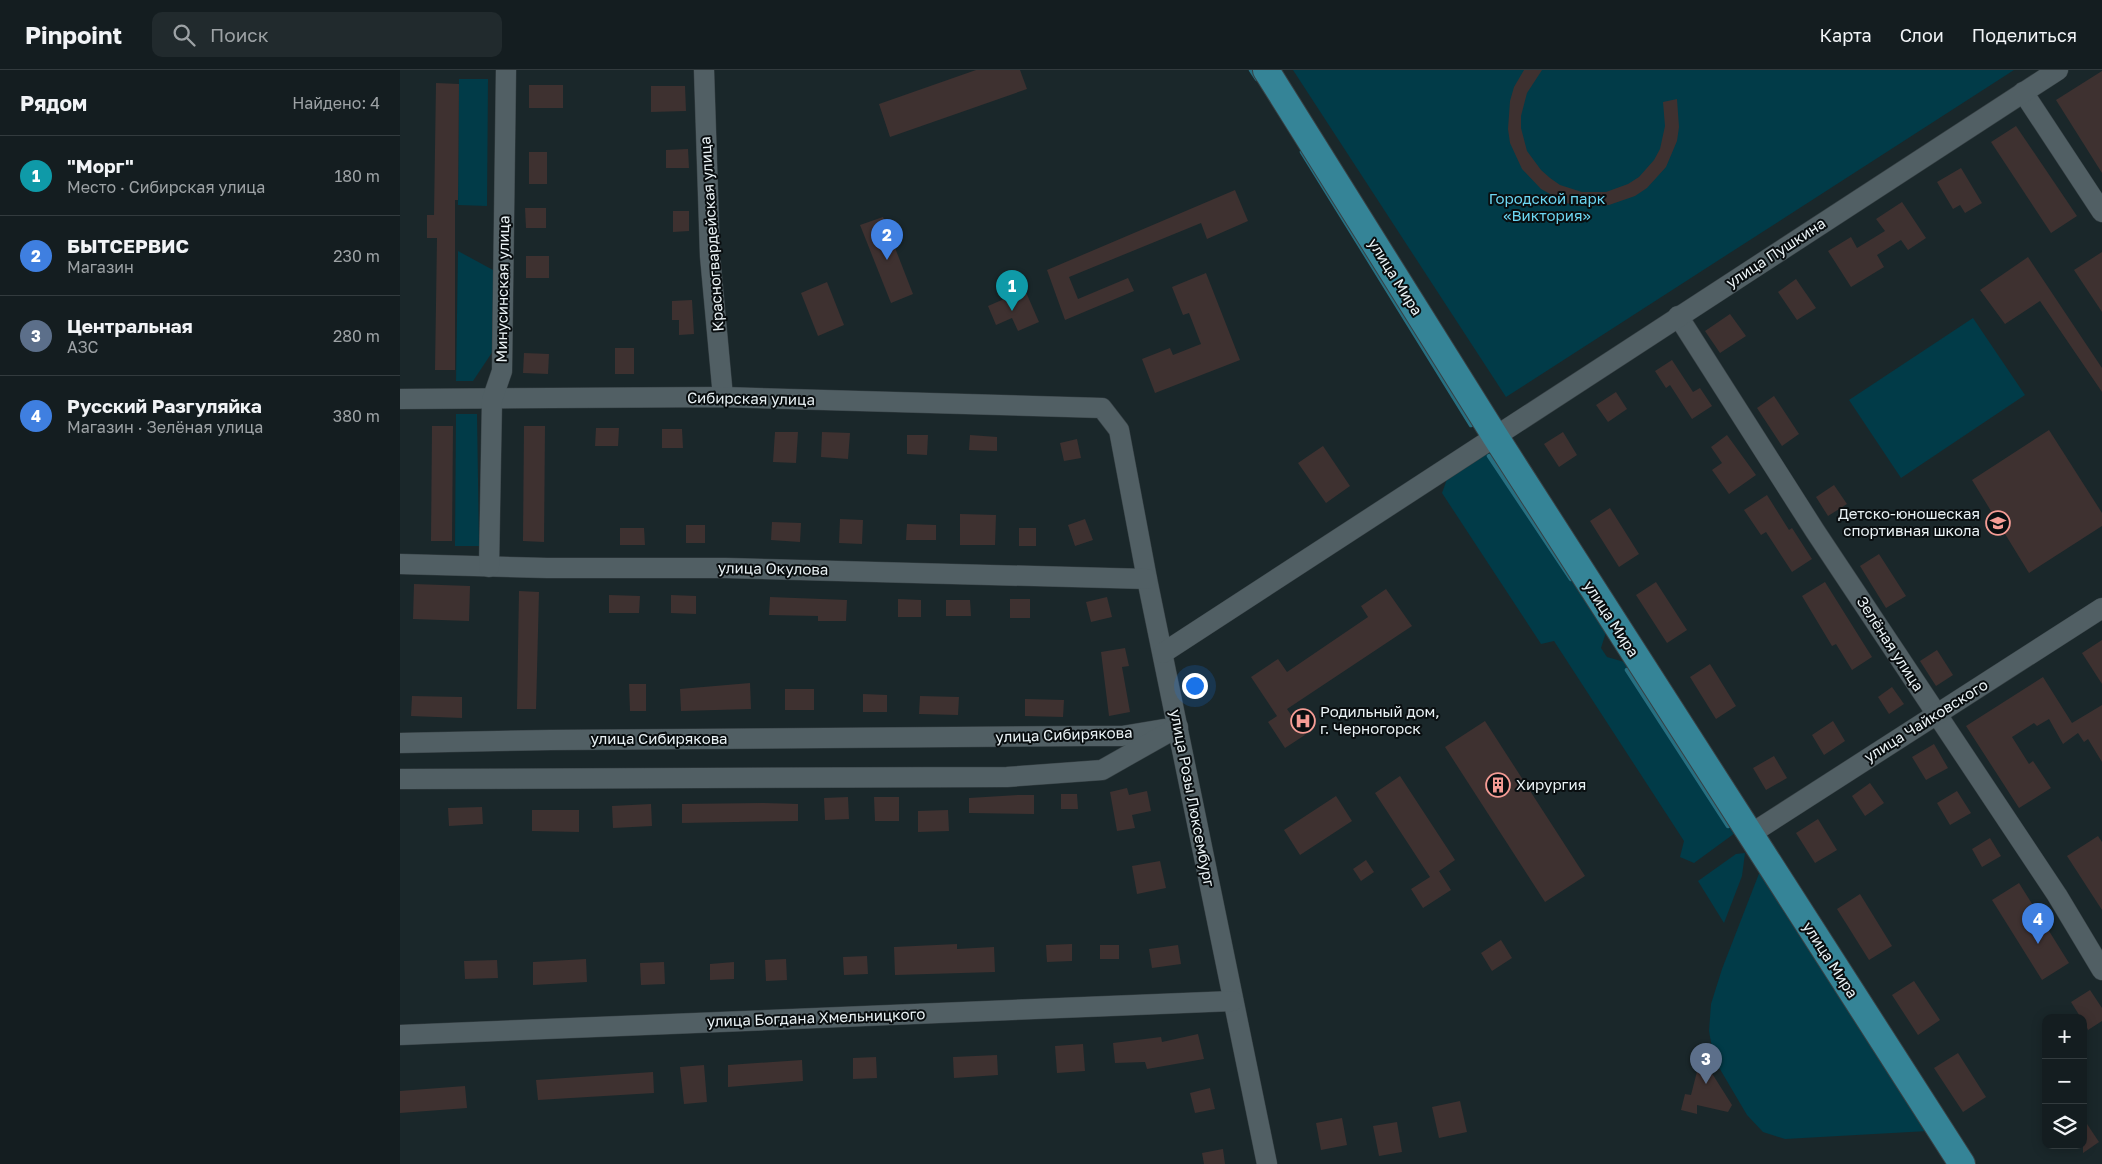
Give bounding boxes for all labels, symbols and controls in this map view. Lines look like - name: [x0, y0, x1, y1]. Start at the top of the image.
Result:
- search box: [152, 12, 502, 57]
- text: Pinpoint: [25, 20, 122, 49]
- icon: search: [170, 21, 198, 49]
- text: Поиск: [210, 23, 269, 46]
- text: Карта: [1820, 24, 1872, 46]
- text: Слои: [1900, 24, 1944, 46]
- text: Поделиться: [1972, 24, 2077, 46]
- text: Рядом: [20, 90, 87, 116]
- text: Найдено: 4: [292, 93, 380, 113]
- street label: Красногвардейская улица: [695, 136, 727, 332]
- text: "Морг": [67, 154, 134, 177]
- text: 1: [32, 166, 40, 186]
- text: 180 m: [334, 166, 380, 186]
- text: Место · Сибирская улица: [67, 177, 265, 197]
- park label: Городской парк «Виктория»: [1489, 189, 1606, 224]
- street label: улица Пушкина: [1722, 213, 1829, 291]
- street label: Минусинская улица: [492, 215, 512, 363]
- pin: 2: [871, 219, 903, 260]
- text: БЫТСЕРВИС: [67, 234, 189, 257]
- street label: улица Мира: [1365, 235, 1427, 318]
- text: 2: [31, 246, 41, 266]
- text: 230 m: [333, 246, 380, 266]
- text: Магазин: [67, 257, 134, 277]
- pin: 1: [996, 270, 1028, 311]
- text: Центральная: [67, 314, 193, 337]
- text: 3: [31, 326, 41, 346]
- text: 280 m: [333, 326, 380, 346]
- text: АЗС: [67, 337, 98, 357]
- street label: Сибирская улица: [687, 388, 815, 408]
- text: Русский Разгуляйка: [67, 394, 262, 417]
- text: 4: [31, 406, 41, 426]
- text: 380 m: [333, 406, 380, 426]
- text: Магазин · Зелёная улица: [67, 417, 263, 437]
- place label: Детско-юношеская спортивная школа: [1838, 504, 1980, 539]
- school or university icon: Детско-юношеская спортивная школа: [1985, 510, 2011, 536]
- street label: улица Окулова: [718, 558, 828, 578]
- street label: улица Мира: [1580, 577, 1643, 660]
- street label: Зелёная улица: [1853, 593, 1928, 694]
- your location: [1182, 673, 1208, 699]
- street label: улица Чайковского: [1860, 675, 1991, 766]
- place label: Родильный дом, г. Черногорск: [1320, 702, 1440, 737]
- street label: улица Розы Люксембург: [1167, 708, 1219, 888]
- hospital icon: Родильный дом, г. Черногорск: [1290, 708, 1316, 734]
- street label: улица Сибирякова: [995, 723, 1133, 745]
- street label: улица Сибирякова: [590, 729, 728, 747]
- building icon: Хирургия: [1485, 772, 1511, 798]
- place label: Хирургия: [1516, 775, 1586, 793]
- pin: 4: [2022, 903, 2054, 944]
- street label: улица Мира: [1799, 918, 1862, 1001]
- street label: улица Богдана Хмельницкого: [706, 1004, 926, 1030]
- map controls: [2042, 1014, 2087, 1149]
- button: +: [2042, 1014, 2087, 1059]
- pin: 3: [1690, 1043, 1722, 1084]
- button: −: [2042, 1059, 2087, 1104]
- button: layers: [2042, 1104, 2087, 1149]

